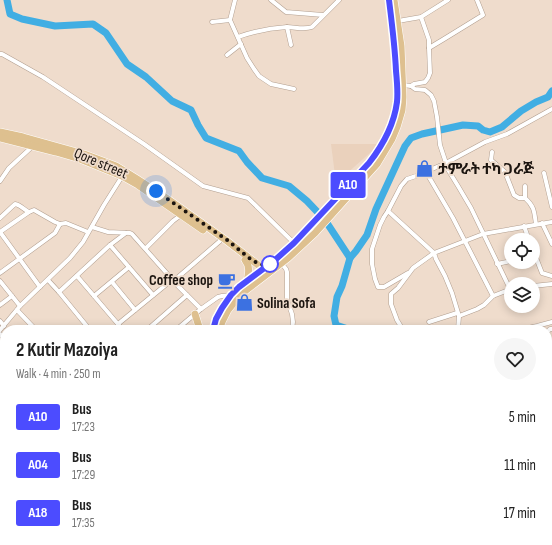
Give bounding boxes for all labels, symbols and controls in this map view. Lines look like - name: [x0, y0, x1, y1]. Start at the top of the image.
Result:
- street label: Qore street: [71, 144, 131, 183]
- shop icon: ታምራት ተካ ጋራጅ: [415, 159, 435, 179]
- place label: ታምራት ተካ ጋራጅ: [438, 160, 534, 179]
- line badge: A10: [325, 172, 371, 198]
- text: A10: [339, 176, 357, 193]
- your location: [146, 181, 166, 201]
- map controls: [504, 233, 540, 313]
- button: locate: [504, 233, 540, 269]
- unlabelled marker: [261, 255, 279, 273]
- cafe icon: Coffee shop: [216, 270, 236, 290]
- place label: Coffee shop: [149, 271, 213, 290]
- button: layers: [504, 277, 540, 313]
- shop icon: Solina Sofa: [234, 293, 254, 313]
- place label: Solina Sofa: [257, 294, 316, 313]
- button: heart: [494, 338, 536, 380]
- text: 2 Kutir Mazoiya: [16, 339, 118, 362]
- text: Walk · 4 min · 250 m: [16, 366, 101, 382]
- text: Bus: [72, 400, 91, 419]
- text: A10: [29, 408, 47, 425]
- text: 5 min: [509, 408, 536, 427]
- text: 17:23: [72, 419, 95, 435]
- text: Bus: [72, 448, 91, 467]
- text: A04: [28, 456, 48, 473]
- text: 11 min: [504, 456, 536, 475]
- text: 17:29: [72, 467, 95, 483]
- text: Bus: [72, 496, 91, 515]
- text: A18: [29, 504, 47, 521]
- text: 17 min: [504, 504, 536, 523]
- text: 17:35: [72, 515, 95, 531]

